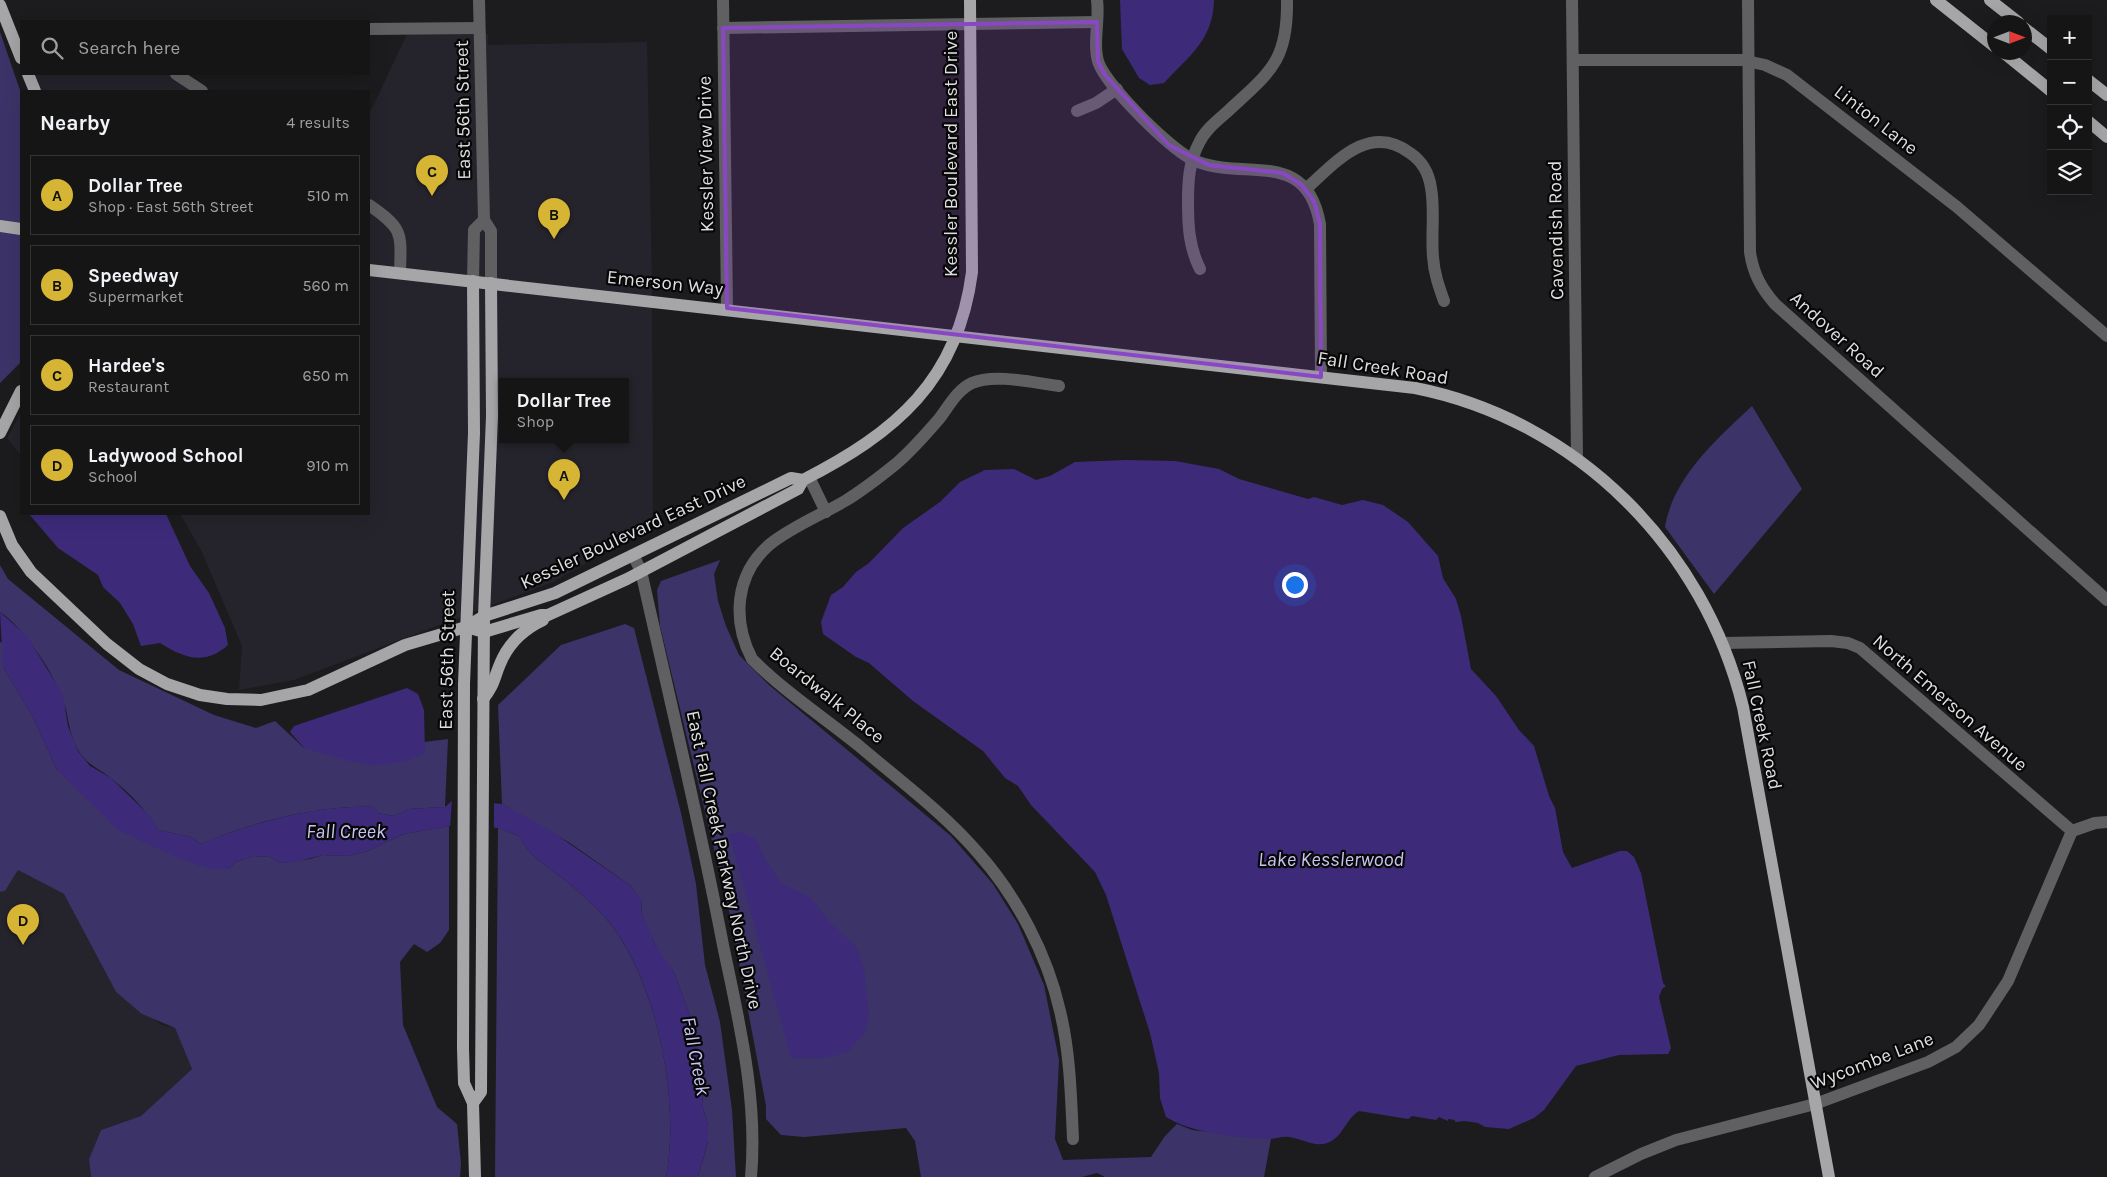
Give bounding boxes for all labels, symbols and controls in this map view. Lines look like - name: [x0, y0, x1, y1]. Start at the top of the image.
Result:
- north arrow: [1987, 15, 2032, 60]
- map controls: [2047, 15, 2092, 195]
- button: +: [2047, 15, 2092, 60]
- search box: [20, 20, 370, 75]
- street label: Kessler Boulevard East Drive: [940, 31, 962, 277]
- icon: search: [38, 34, 66, 62]
- text: Search here: [78, 37, 180, 59]
- street label: East 56th Street: [451, 40, 475, 180]
- button: −: [2047, 60, 2092, 105]
- street label: Kessler View Drive: [694, 76, 718, 232]
- street label: Linton Lane: [1830, 81, 1922, 159]
- button: locate: [2047, 105, 2092, 150]
- text: Nearby: [40, 111, 110, 135]
- text: 4 results: [286, 113, 350, 132]
- button: layers: [2047, 150, 2092, 195]
- pin: C: [416, 155, 448, 196]
- street label: Cavendish Road: [1544, 160, 1568, 300]
- text: Dollar Tree: [88, 175, 183, 197]
- text: A: [52, 186, 62, 205]
- text: 510 m: [306, 186, 349, 205]
- text: Shop · East 56th Street: [88, 197, 254, 216]
- pin: B: [538, 198, 570, 239]
- text: Speedway: [88, 265, 179, 287]
- street label: Emerson Way: [606, 266, 725, 300]
- text: B: [52, 276, 62, 295]
- text: 560 m: [303, 276, 349, 295]
- text: Supermarket: [88, 287, 184, 306]
- street label: Andover Road: [1786, 287, 1888, 383]
- street label: Fall Creek Road: [1316, 347, 1450, 389]
- text: Hardee's: [88, 355, 165, 377]
- text: C: [52, 366, 62, 385]
- text: 650 m: [303, 366, 349, 385]
- text: Restaurant: [88, 377, 169, 396]
- popup: [499, 378, 629, 443]
- text: Dollar Tree: [517, 390, 611, 412]
- text: Shop: [517, 412, 554, 431]
- text: Ladywood School: [88, 445, 243, 467]
- text: D: [52, 456, 62, 475]
- text: 910 m: [306, 456, 349, 475]
- pin: A: [548, 459, 580, 500]
- text: School: [88, 467, 138, 486]
- street label: Kessler Boulevard East Drive: [517, 470, 749, 594]
- your location: [1282, 572, 1308, 598]
- street label: East 56th Street: [435, 590, 459, 730]
- street label: North Emerson Avenue: [1868, 630, 2032, 776]
- street label: Boardwalk Place: [765, 642, 889, 748]
- street label: Fall Creek Road: [1738, 658, 1786, 792]
- street label: East Fall Creek Parkway North Drive: [682, 709, 766, 1011]
- water label: Fall Creek: [306, 820, 387, 843]
- water label: Lake Kesslerwood: [1258, 848, 1404, 871]
- pin: D: [7, 904, 39, 945]
- water label: Fall Creek: [677, 1015, 715, 1098]
- street label: Wycombe Lane: [1807, 1027, 1937, 1095]

